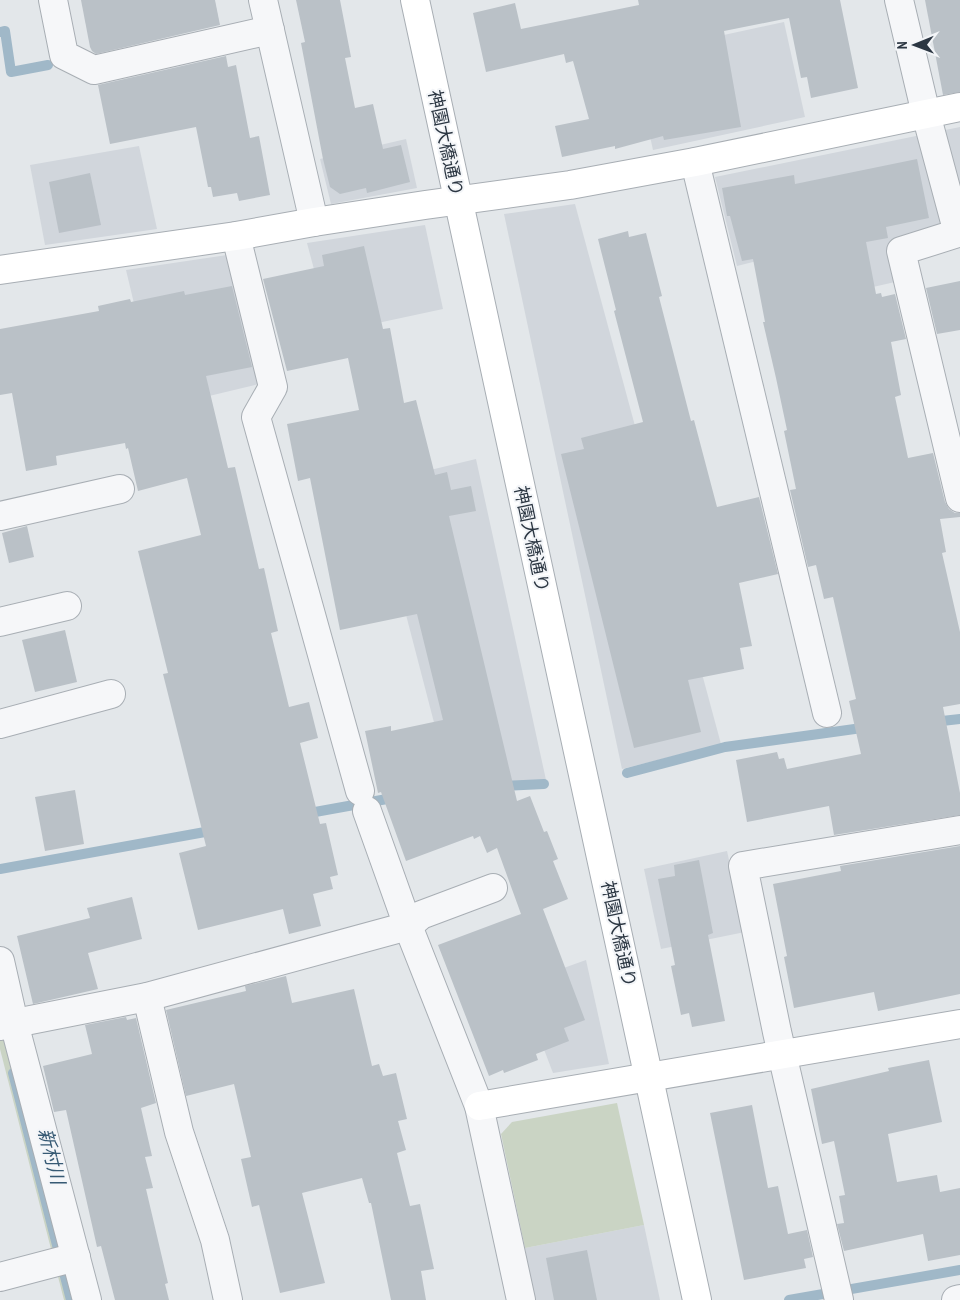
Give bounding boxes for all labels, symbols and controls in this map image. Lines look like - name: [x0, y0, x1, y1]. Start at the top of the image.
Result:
- north arrow: [890, 20, 940, 70]
- text: N: [893, 41, 911, 49]
- street label: 神園大橋通り: [424, 88, 468, 198]
- street label: 神園大橋通り: [510, 484, 554, 594]
- street label: 神園大橋通り: [597, 879, 641, 989]
- water label: 新村川: [33, 1125, 71, 1188]

